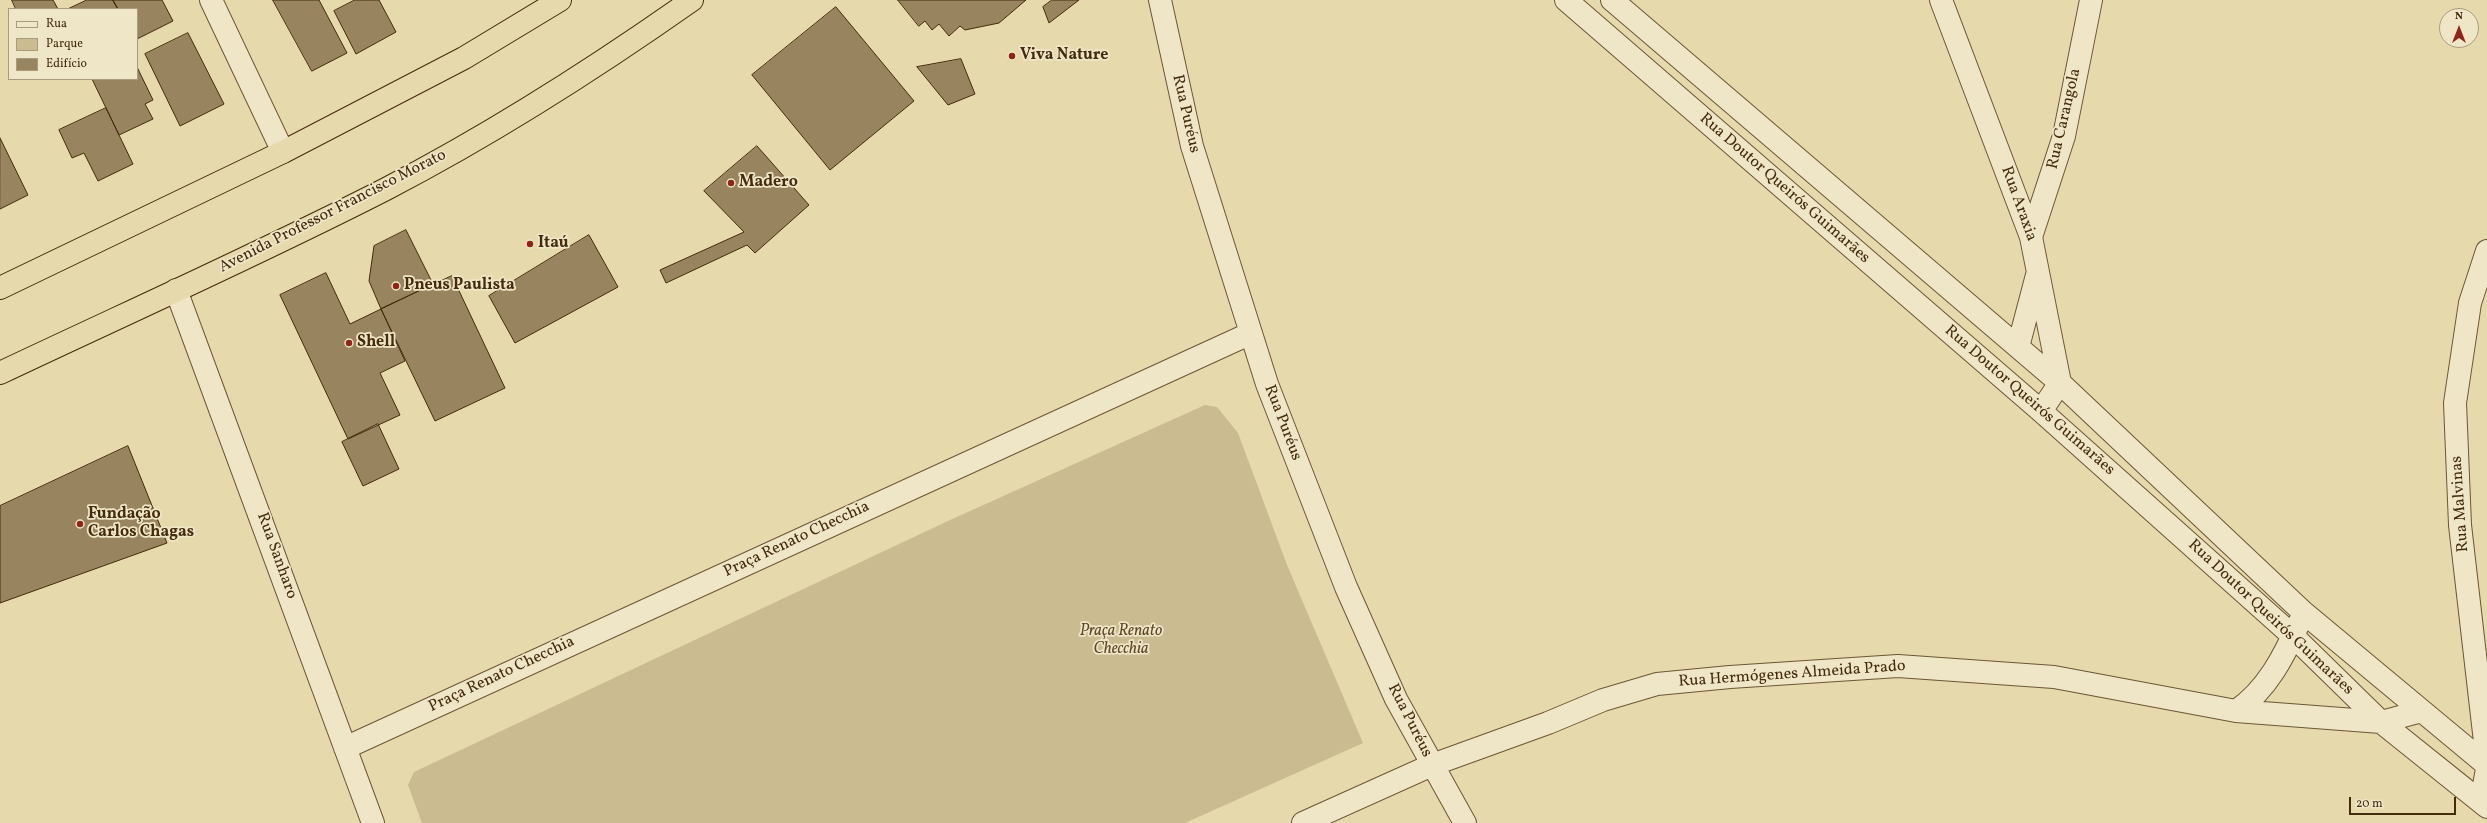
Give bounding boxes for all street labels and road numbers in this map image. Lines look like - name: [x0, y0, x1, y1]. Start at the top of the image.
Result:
- street label: Rua Carangola: [2044, 67, 2086, 171]
- street label: Rua Puréus: [1167, 73, 1203, 155]
- street label: Rua Doutor Queirós Guimarães: [1695, 110, 1873, 268]
- street label: Avenida Professor Francisco Morato: [216, 146, 450, 278]
- street label: Rua Araxia: [1996, 164, 2040, 244]
- street label: Rua Doutor Queirós Guimarães: [1940, 322, 2118, 480]
- street label: Rua Puréus: [1259, 382, 1305, 464]
- street label: Rua Malvinas: [2448, 455, 2474, 553]
- street label: Praça Renato Checchia: [721, 498, 873, 582]
- street label: Rua Sanharo: [252, 510, 300, 602]
- street label: Rua Doutor Queirós Guimarães: [2183, 536, 2357, 700]
- street label: Praça Renato Checchia: [426, 633, 578, 717]
- street label: Rua Hermógenes Almeida Prado: [1678, 657, 1906, 693]
- street label: Rua Puréus: [1382, 681, 1436, 761]

